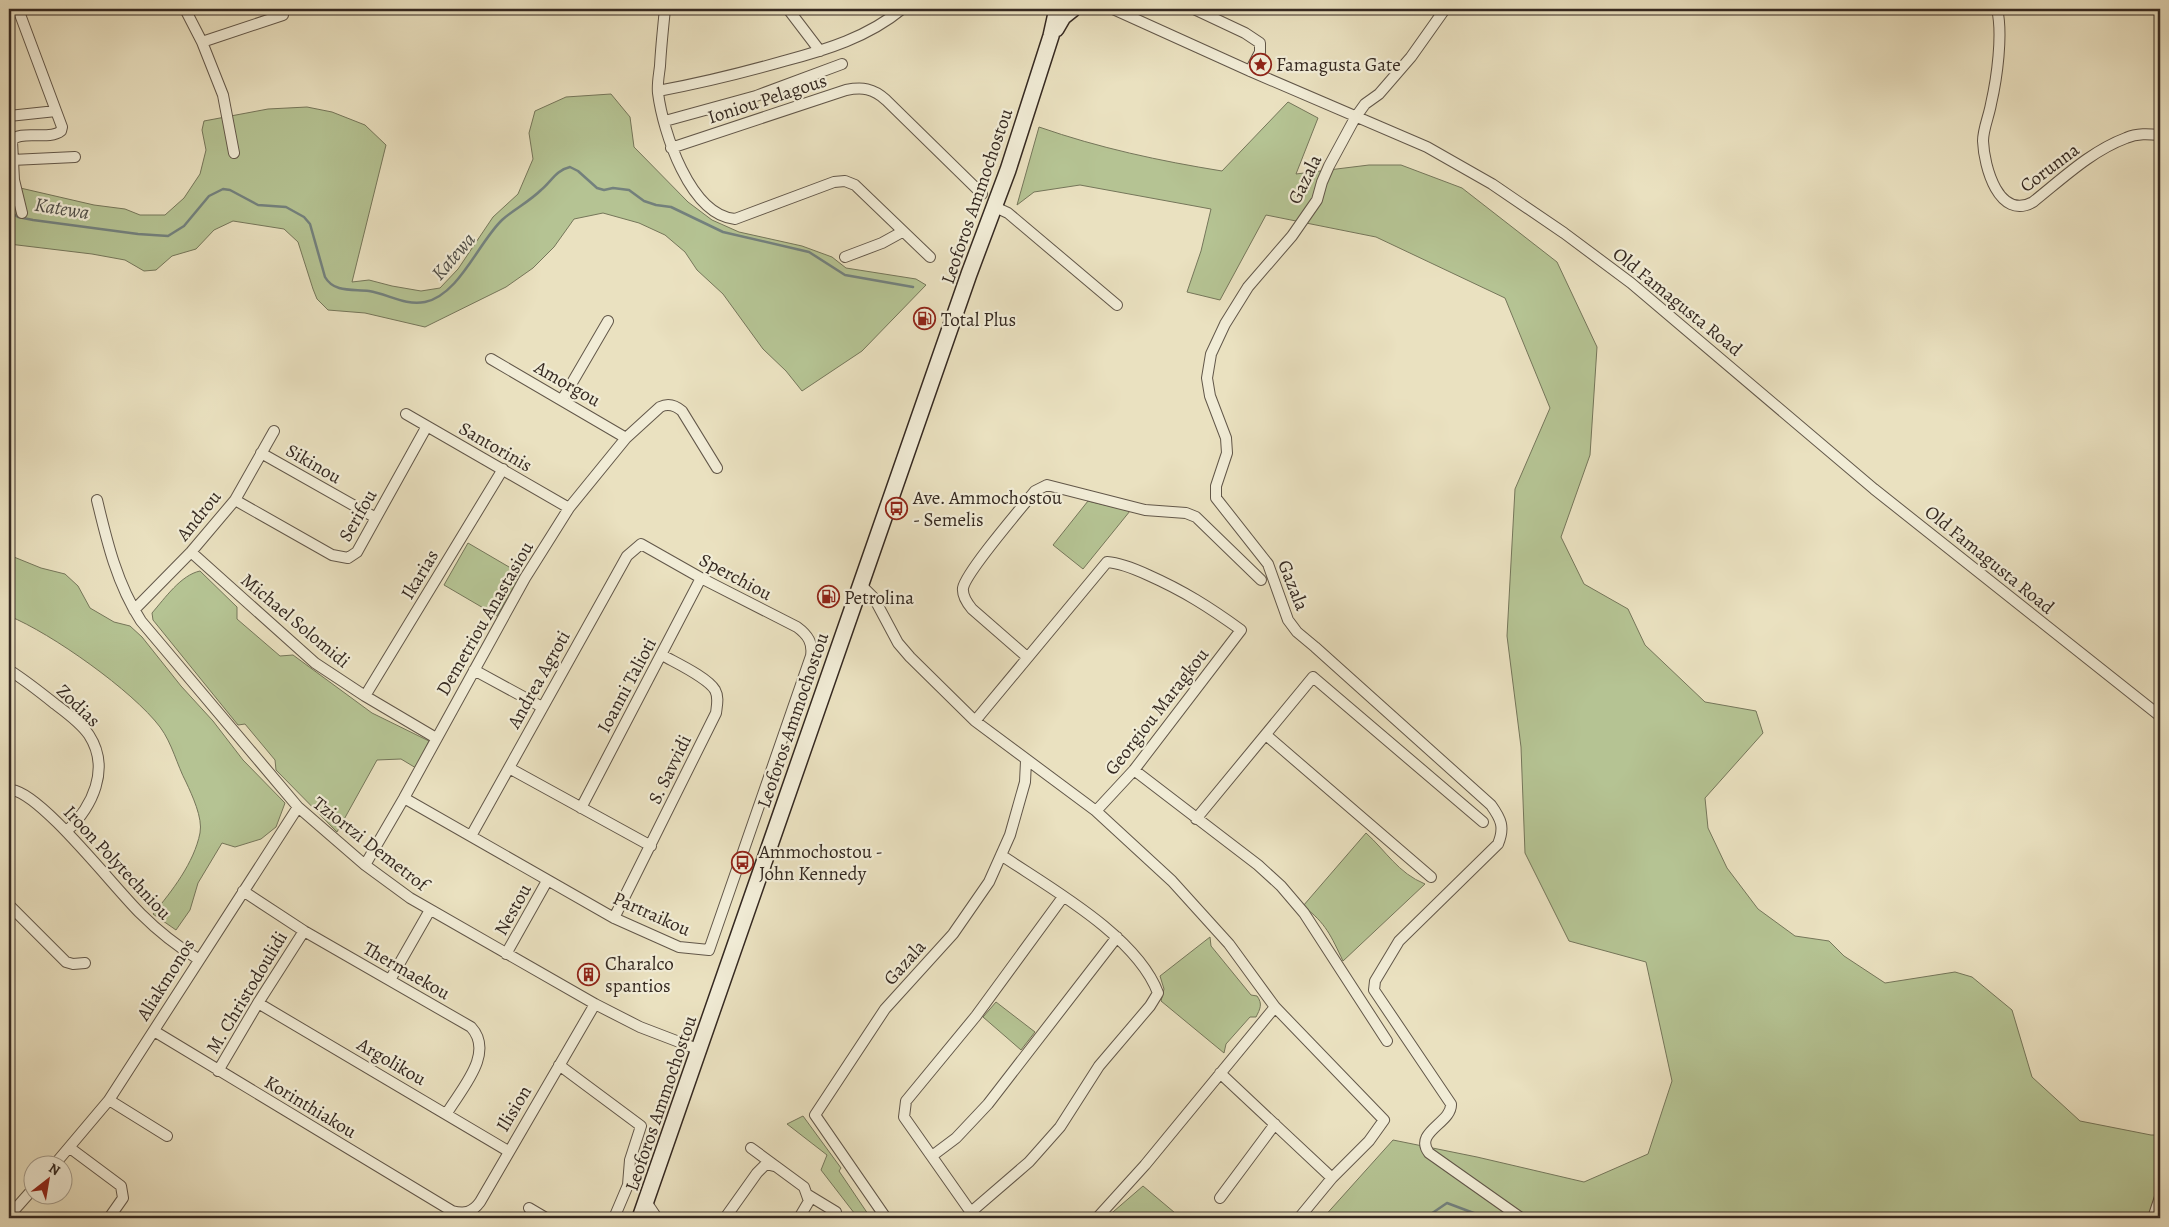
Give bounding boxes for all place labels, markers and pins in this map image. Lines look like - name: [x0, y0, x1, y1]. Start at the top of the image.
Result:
- place icon: Famagusta Gate: [1248, 52, 1272, 76]
- place label: Famagusta Gate: [1276, 52, 1401, 78]
- fuel station icon: Total Plus: [913, 307, 937, 331]
- place label: Total Plus: [941, 307, 1016, 333]
- place label: Ave. Ammochostou - Semelis: [912, 485, 1063, 533]
- bus stop icon: Ave. Ammochostou - Semelis: [885, 496, 909, 520]
- fuel station icon: Petrolina: [816, 585, 840, 609]
- place label: Petrolina: [844, 585, 914, 611]
- place label: Ammochostou - John Kennedy: [758, 839, 883, 887]
- bus stop icon: Ammochostou - John Kennedy: [731, 850, 755, 874]
- place label: Charalco spantios: [605, 951, 674, 999]
- building icon: Charalco spantios: [577, 962, 601, 986]

